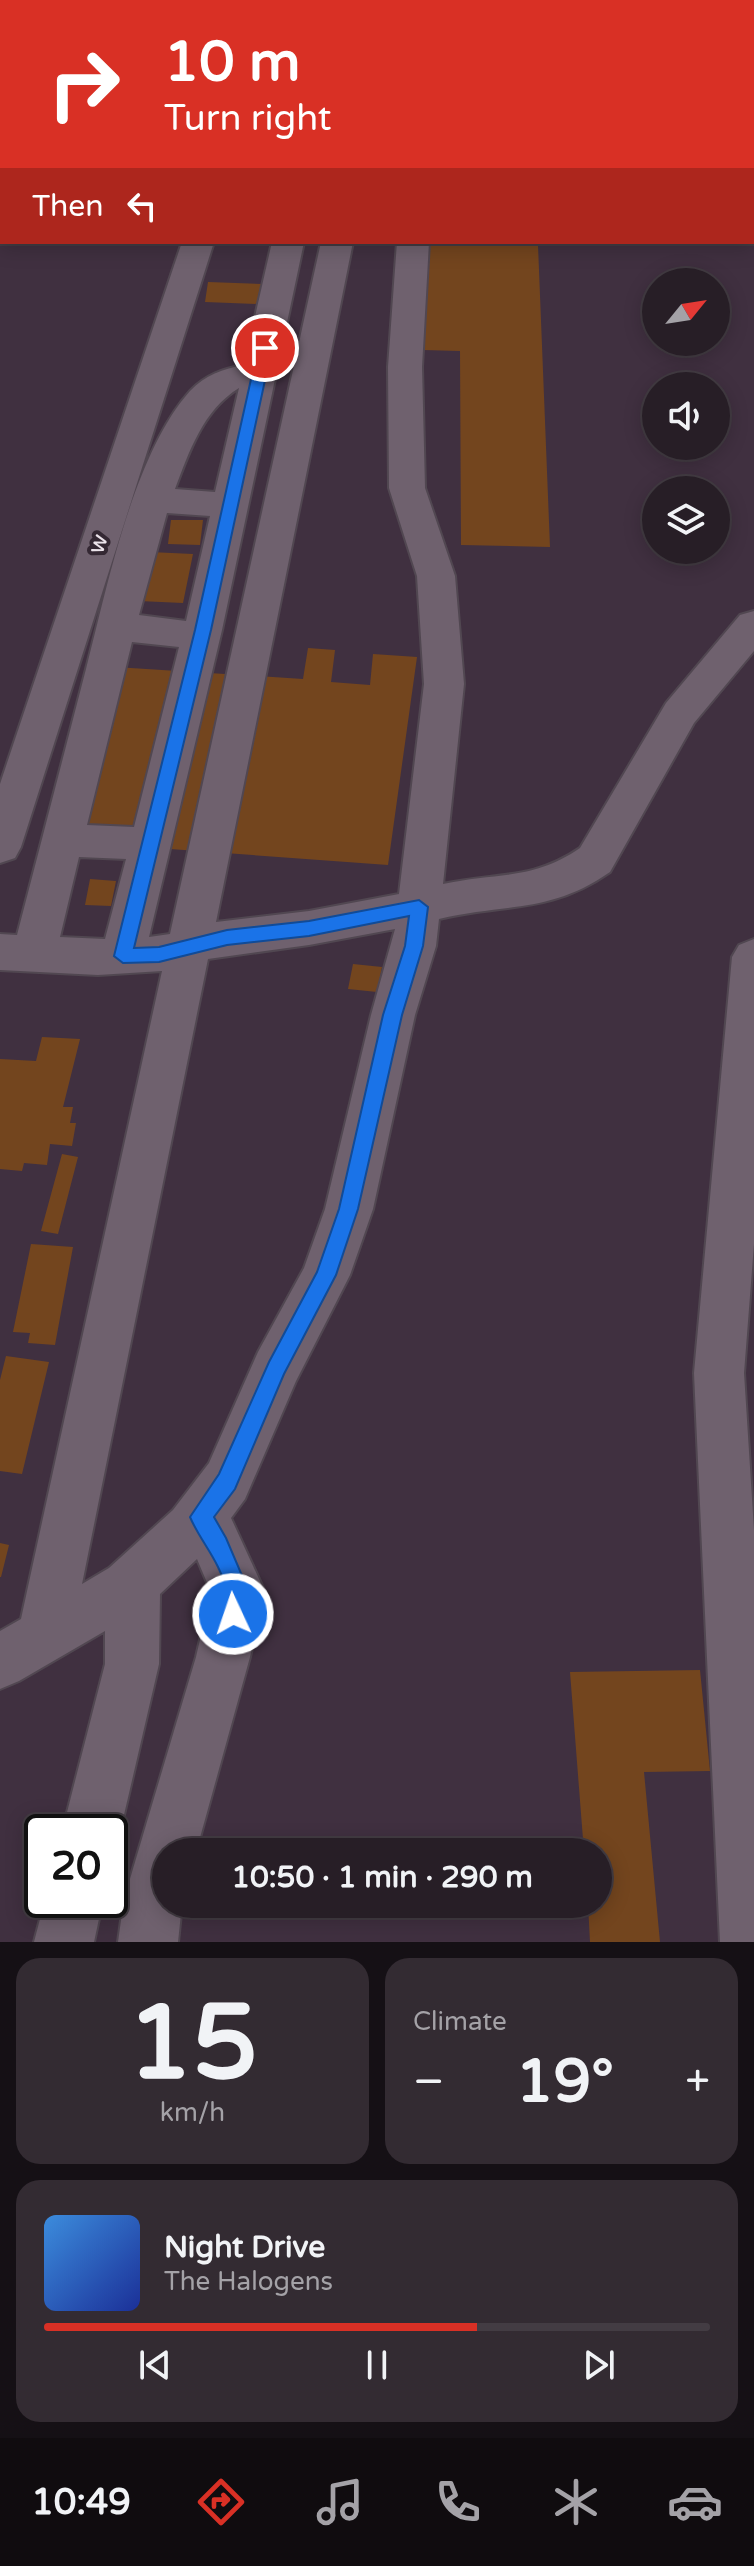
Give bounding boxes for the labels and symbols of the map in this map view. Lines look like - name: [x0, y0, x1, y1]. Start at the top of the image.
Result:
- north arrow: [642, 268, 730, 356]
- pin: [231, 314, 299, 382]
- street label: w: [81, 530, 115, 558]
- position arrow: [191, 1572, 275, 1656]
- speed limit sign: 20: [24, 1814, 128, 1918]

